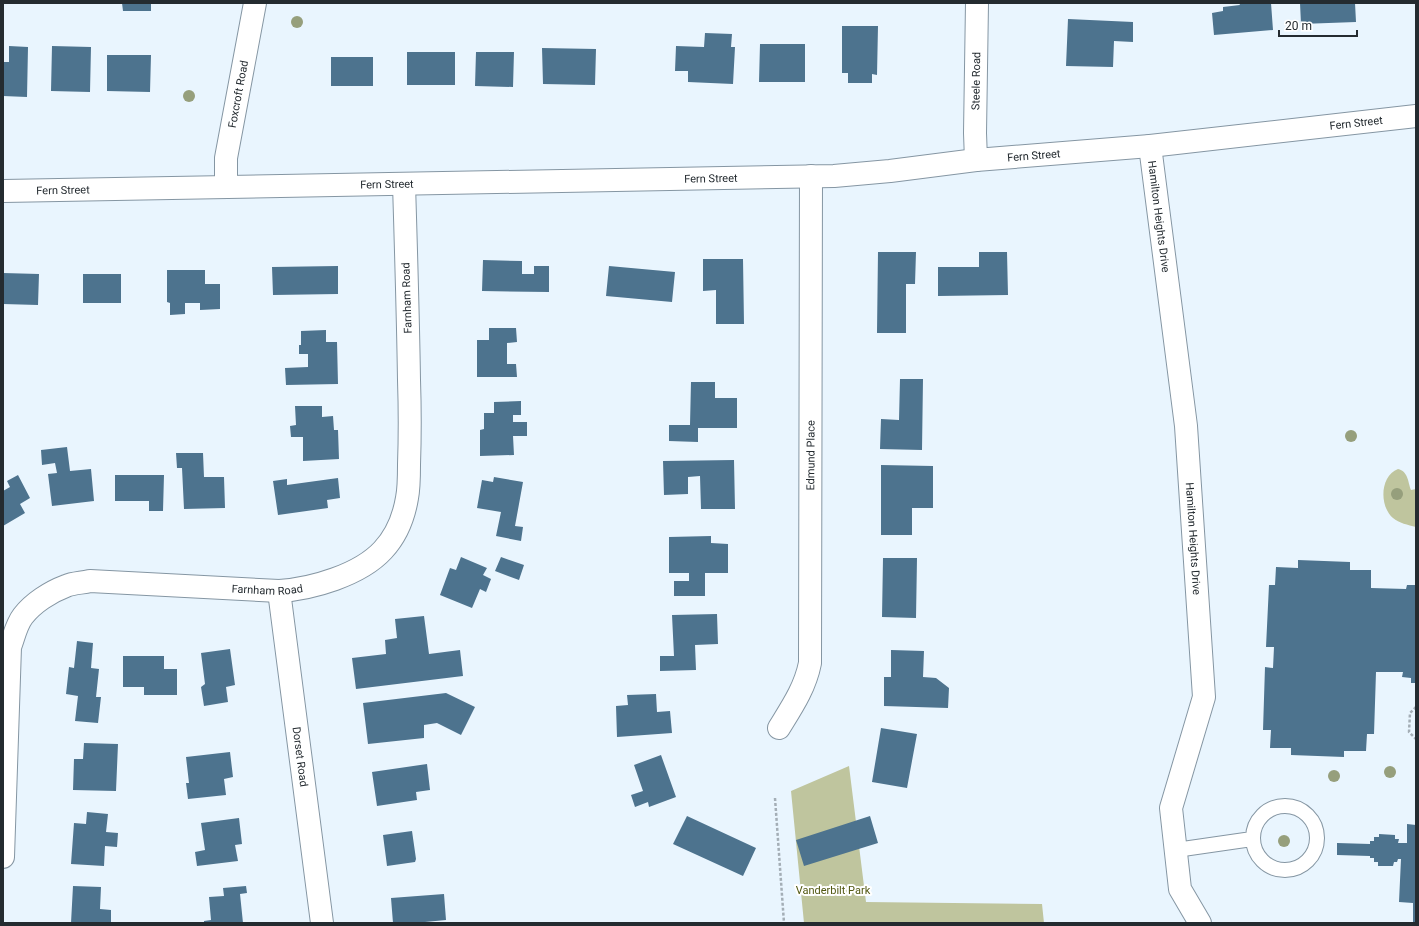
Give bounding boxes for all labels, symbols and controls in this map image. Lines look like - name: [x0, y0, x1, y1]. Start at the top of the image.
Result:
- scale bar: [1279, 12, 1357, 38]
- text: 20 m: [1285, 19, 1312, 33]
- street label: Steele Road: [969, 52, 983, 110]
- street label: Foxcroft Road: [225, 59, 251, 129]
- street label: Fern Street: [1329, 113, 1384, 132]
- street label: Fern Street: [1007, 147, 1061, 164]
- street label: Hamilton Heights Drive: [1145, 160, 1173, 273]
- street label: Fern Street: [684, 171, 738, 185]
- street label: Fern Street: [360, 177, 414, 191]
- street label: Fern Street: [36, 183, 90, 197]
- street label: Farnham Road: [399, 262, 415, 334]
- street label: Edmund Place: [804, 420, 817, 491]
- street label: Hamilton Heights Drive: [1183, 482, 1204, 595]
- street label: Farnham Road: [231, 582, 304, 598]
- street label: Dorset Road: [290, 726, 311, 787]
- park label: Vanderbilt Park: [796, 884, 871, 897]

